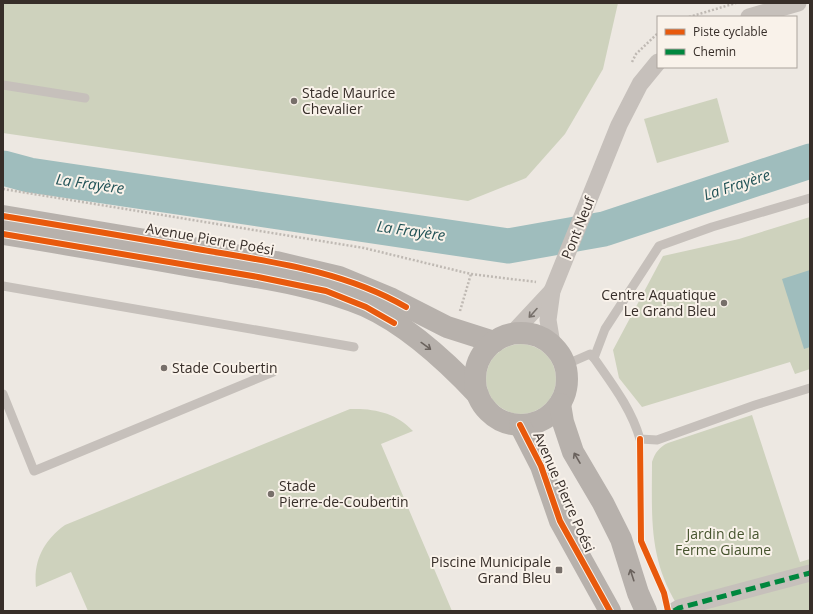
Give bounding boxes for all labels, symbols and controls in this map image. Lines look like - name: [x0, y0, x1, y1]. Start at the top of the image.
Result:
- legend: [657, 16, 797, 68]
- text: Piste cyclable: [693, 23, 768, 40]
- text: Chemin: [693, 43, 736, 60]
- place label: Stade Maurice Chevalier: [302, 83, 395, 118]
- marker: Stade Maurice Chevalier: [289, 96, 299, 106]
- water label: La Frayère: [701, 164, 773, 204]
- water label: La Frayère: [55, 168, 126, 198]
- street label: Pont Neuf: [556, 193, 599, 262]
- water label: La Frayère: [376, 215, 447, 245]
- street label: Avenue Pierre Poési: [144, 218, 276, 259]
- place label: Centre Aquatique Le Grand Bleu: [601, 285, 716, 320]
- marker: Centre Aquatique Le Grand Bleu: [719, 298, 729, 308]
- one-way arrow: [528, 308, 537, 318]
- one-way arrow: [420, 342, 431, 350]
- place label: Stade Coubertin: [172, 358, 278, 377]
- marker: Stade Coubertin: [159, 363, 169, 373]
- street label: Avenue Pierre Poési: [529, 429, 600, 555]
- one-way arrow: [572, 452, 580, 464]
- place label: Stade Pierre-de-Coubertin: [279, 476, 409, 511]
- marker: Stade Pierre-de-Coubertin: [266, 489, 276, 499]
- park label: Jardin de la Ferme Giaume: [675, 524, 771, 559]
- place label: Piscine Municipale Grand Bleu: [431, 552, 551, 587]
- marker: Piscine Municipale Grand Bleu: [554, 565, 564, 575]
- one-way arrow: [628, 568, 635, 581]

